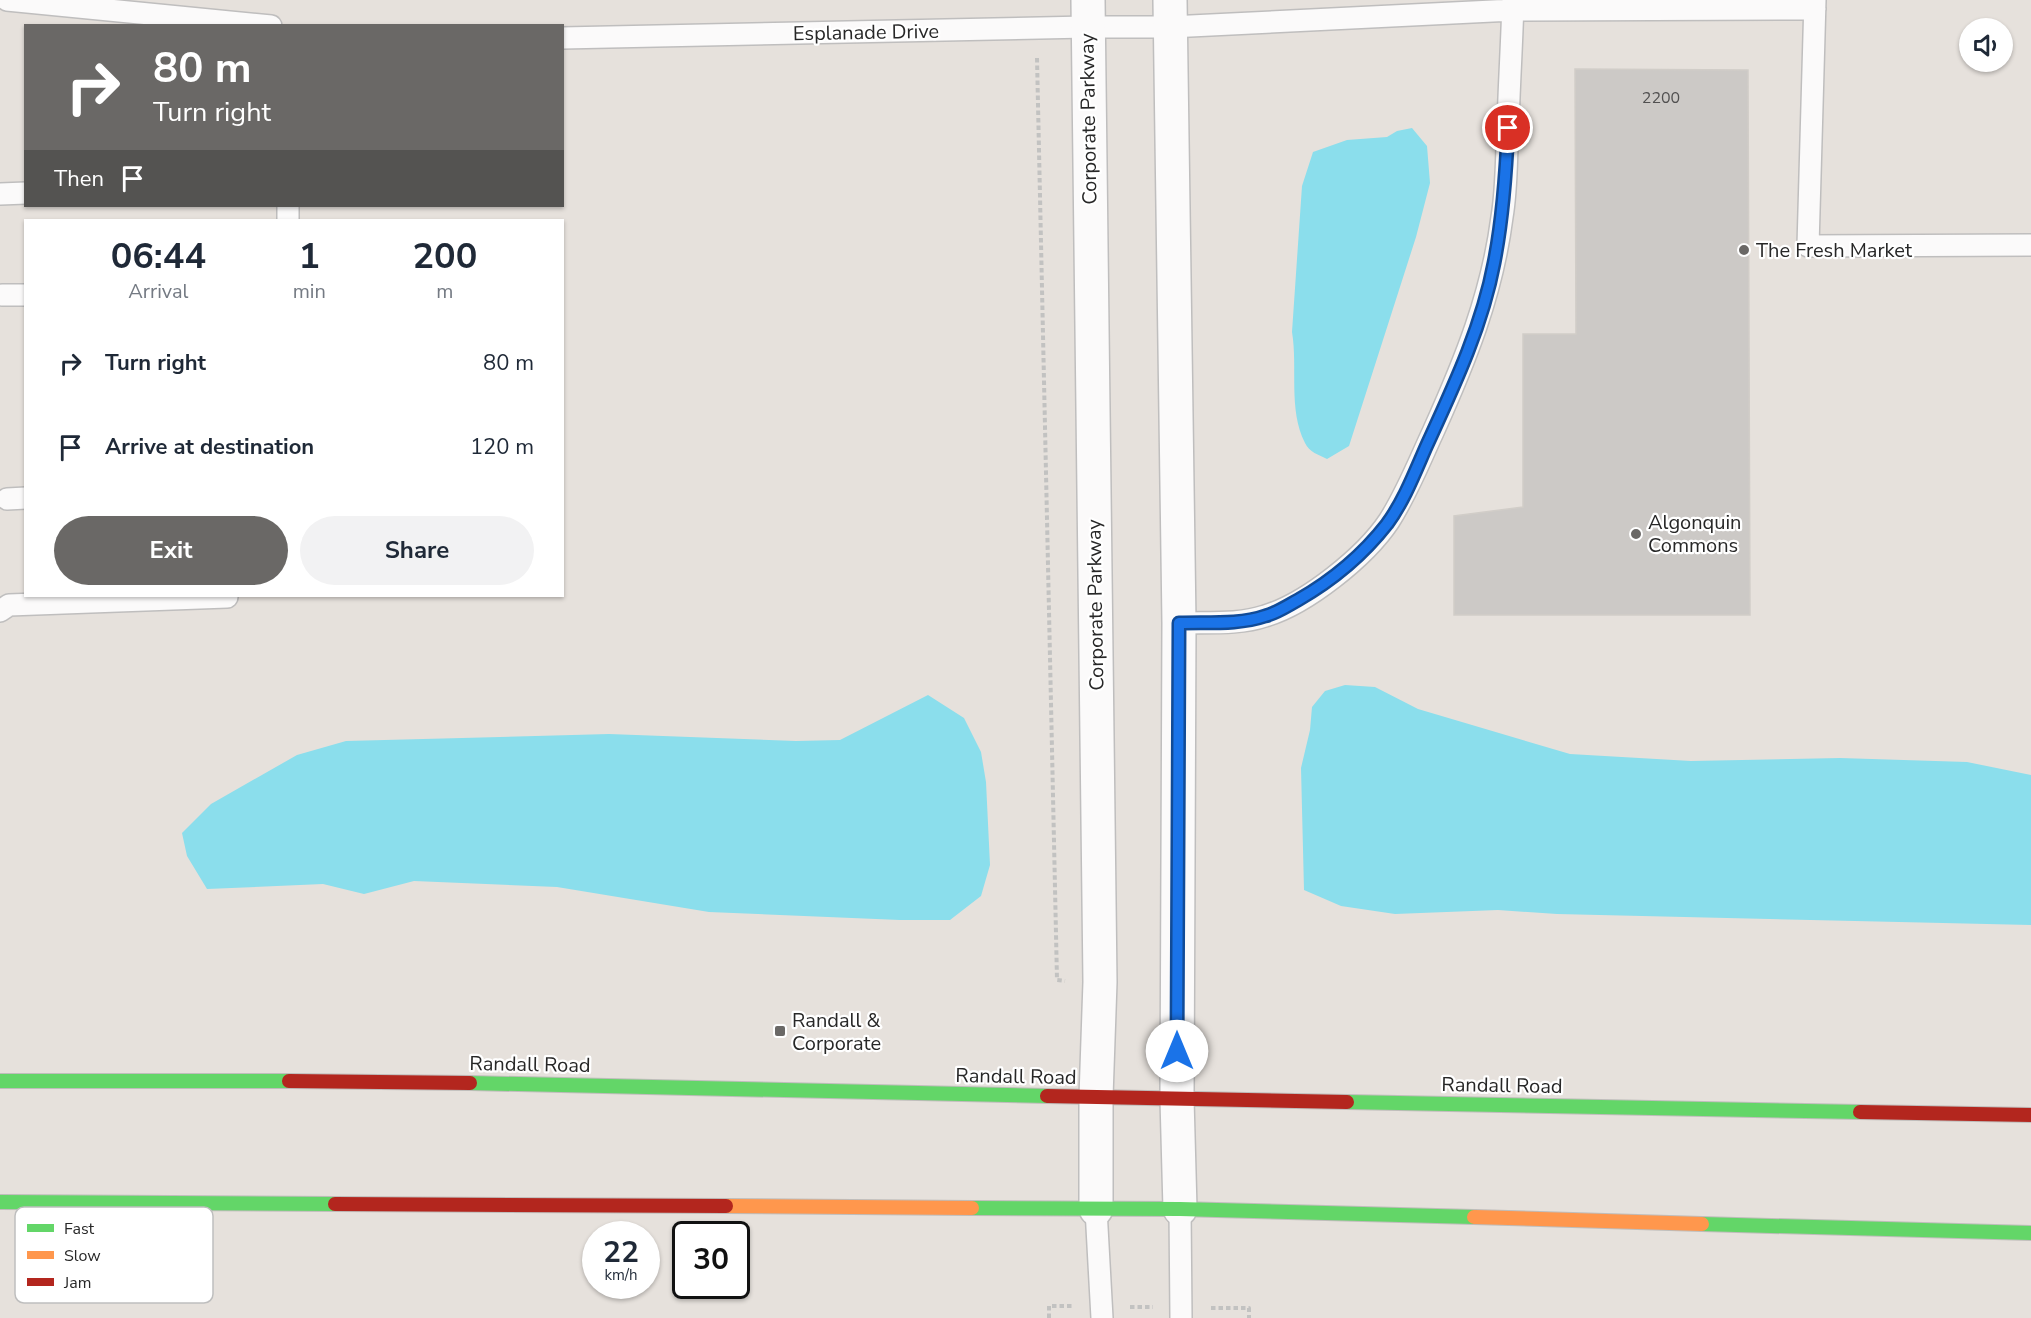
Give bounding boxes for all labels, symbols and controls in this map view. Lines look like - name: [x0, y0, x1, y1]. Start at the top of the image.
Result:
- street label: Esplanade Drive: [793, 18, 939, 47]
- map controls: [1959, 18, 2013, 72]
- button: sound: [1959, 18, 2013, 72]
- street label: Corporate Parkway: [1073, 32, 1103, 205]
- text: 80 m: [153, 40, 252, 97]
- icon: right: [54, 48, 132, 126]
- house number: 2200: [1642, 87, 1680, 109]
- text: Turn right: [153, 94, 271, 131]
- pin: [1482, 102, 1533, 153]
- icon: arrive: [1491, 111, 1524, 144]
- icon: arrive: [116, 162, 149, 195]
- text: Then: [54, 164, 104, 194]
- text: 06:44: [111, 232, 206, 281]
- text: 1: [298, 232, 320, 281]
- text: 200: [412, 232, 477, 281]
- place label: The Fresh Market: [1756, 237, 1913, 264]
- marker: The Fresh Market: [1737, 243, 1751, 257]
- text: Arrival: [128, 278, 188, 305]
- text: min: [293, 278, 326, 305]
- text: m: [436, 278, 453, 305]
- icon: right: [54, 347, 87, 380]
- text: Turn right: [105, 348, 206, 378]
- text: 80 m: [483, 348, 534, 378]
- icon: arrive: [54, 431, 87, 464]
- text: Arrive at destination: [105, 432, 314, 462]
- text: 120 m: [470, 432, 534, 462]
- place label: Algonquin Commons: [1648, 509, 1741, 559]
- button: Exit: [54, 516, 288, 585]
- button: Share: [300, 516, 534, 585]
- street label: Corporate Parkway: [1080, 518, 1110, 691]
- marker: Algonquin Commons: [1629, 527, 1643, 541]
- place label: Randall & Corporate: [792, 1007, 881, 1057]
- position arrow: [1145, 1019, 1209, 1083]
- marker: Randall & Corporate: [773, 1024, 787, 1038]
- street label: Randall Road: [469, 1050, 591, 1079]
- street label: Randall Road: [955, 1062, 1077, 1091]
- street label: Randall Road: [1441, 1071, 1563, 1100]
- legend: [15, 1207, 213, 1303]
- text: Fast: [64, 1218, 95, 1240]
- speed limit sign: 30: [672, 1221, 750, 1299]
- text: 22: [603, 1232, 639, 1273]
- text: Slow: [64, 1245, 101, 1267]
- text: km/h: [604, 1265, 638, 1285]
- text: Jam: [63, 1272, 91, 1294]

